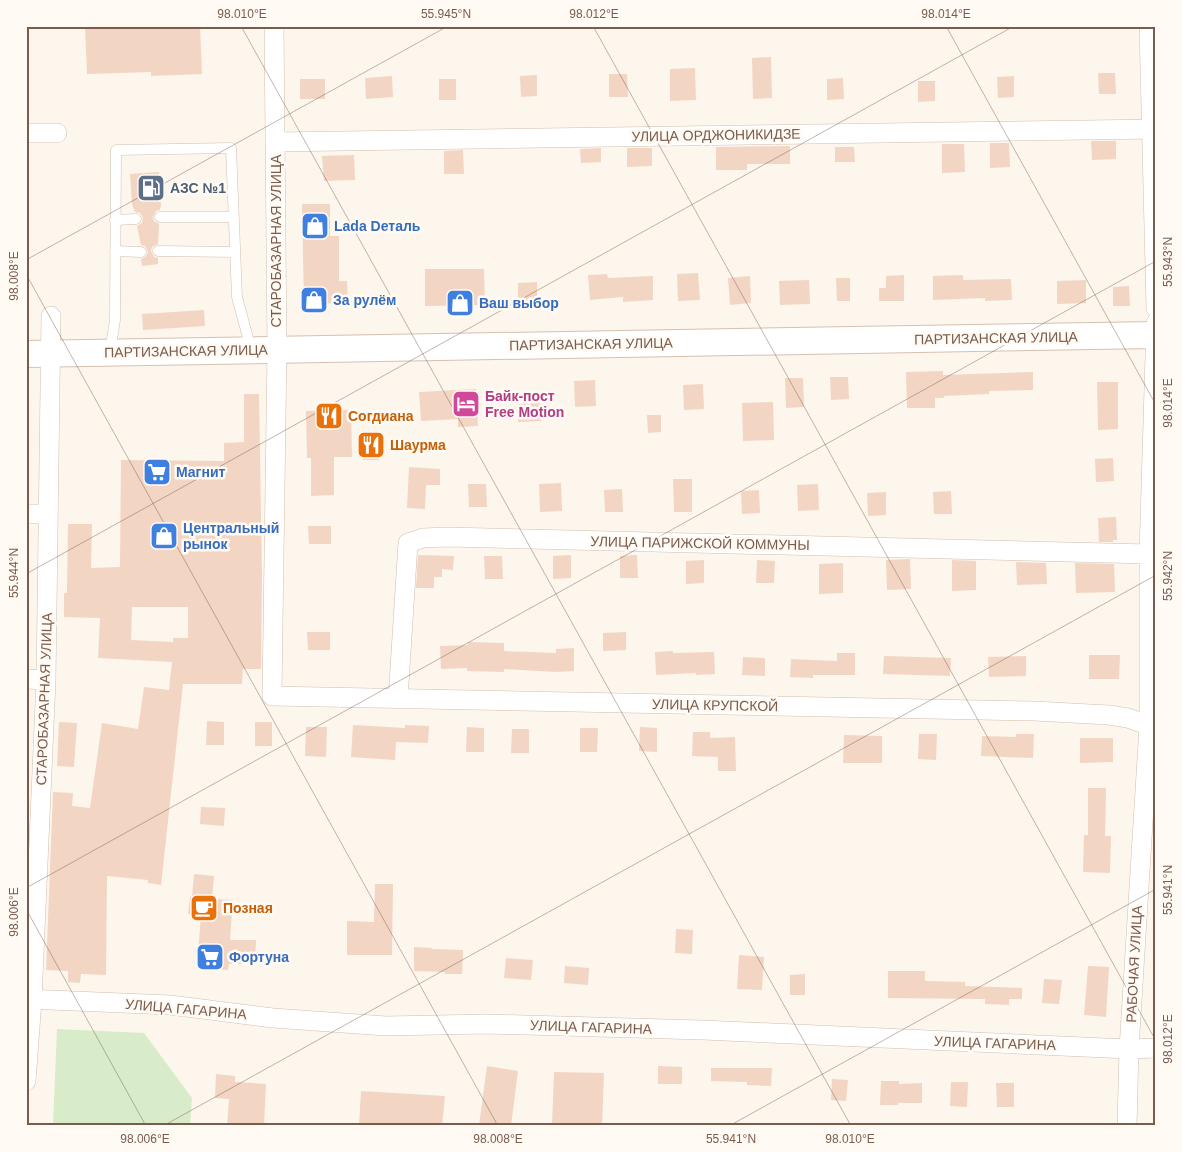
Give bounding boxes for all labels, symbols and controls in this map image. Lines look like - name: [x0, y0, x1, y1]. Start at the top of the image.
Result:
- text: 98.010°E: [217, 7, 267, 21]
- text: 55.945°N: [421, 7, 471, 21]
- text: 98.012°E: [569, 7, 619, 21]
- text: 98.014°E: [921, 7, 971, 21]
- street label: УЛИЦА ОРДЖОНИКИДЗЕ: [631, 126, 801, 144]
- street label: СТАРОБАЗАРНАЯ УЛИЦА: [268, 154, 284, 328]
- fuel station icon: АЗС №1: [136, 173, 166, 203]
- place label: АЗС №1: [170, 180, 226, 196]
- shop icon: Lada Dеталь: [300, 211, 330, 241]
- place label: Lada Dеталь: [334, 218, 421, 234]
- text: 55.943°N: [1161, 237, 1175, 287]
- text: 98.008°E: [7, 251, 21, 301]
- shop icon: За рулём: [299, 285, 329, 315]
- shop icon: Ваш выбор: [445, 288, 475, 318]
- place label: За рулём: [333, 292, 396, 308]
- place label: Ваш выбор: [479, 295, 559, 311]
- street label: ПАРТИЗАНСКАЯ УЛИЦА: [914, 329, 1079, 347]
- street label: ПАРТИЗАНСКАЯ УЛИЦА: [509, 335, 674, 353]
- street label: ПАРТИЗАНСКАЯ УЛИЦА: [104, 342, 269, 360]
- text: 98.014°E: [1161, 378, 1175, 428]
- place label: Байк-пост Free Motion: [485, 388, 564, 420]
- hotel icon: Байк-пост Free Motion: [451, 389, 481, 419]
- restaurant icon: Согдиана: [314, 401, 344, 431]
- place label: Согдиана: [348, 408, 414, 424]
- restaurant icon: Шаурма: [356, 430, 386, 460]
- place label: Шаурма: [390, 437, 446, 453]
- supermarket icon: Магнит: [142, 457, 172, 487]
- place label: Магнит: [176, 464, 226, 480]
- place label: Центральный рынок: [183, 520, 279, 552]
- shop icon: Центральный рынок: [149, 521, 179, 551]
- street label: УЛИЦА ПАРИЖСКОЙ КОММУНЫ: [590, 532, 810, 553]
- text: 55.944°N: [7, 548, 21, 598]
- text: 55.942°N: [1161, 551, 1175, 601]
- street label: СТАРОБАЗАРНАЯ УЛИЦА: [33, 612, 55, 786]
- street label: УЛИЦА КРУПСКОЙ: [652, 695, 778, 714]
- text: 55.941°N: [1161, 865, 1175, 915]
- text: 98.006°E: [7, 887, 21, 937]
- cafe icon: Позная: [189, 893, 219, 923]
- place label: Позная: [223, 900, 273, 916]
- street label: РАБОЧАЯ УЛИЦА: [1123, 904, 1145, 1023]
- supermarket icon: Фортуна: [195, 942, 225, 972]
- place label: Фортуна: [229, 949, 289, 965]
- street label: УЛИЦА ГАГАРИНА: [124, 996, 248, 1022]
- text: 98.012°E: [1161, 1014, 1175, 1064]
- street label: УЛИЦА ГАГАРИНА: [530, 1017, 653, 1037]
- street label: УЛИЦА ГАГАРИНА: [934, 1033, 1057, 1053]
- text: 98.006°E: [120, 1132, 170, 1146]
- text: 98.008°E: [473, 1132, 523, 1146]
- text: 55.941°N: [706, 1132, 756, 1146]
- text: 98.010°E: [825, 1132, 875, 1146]

